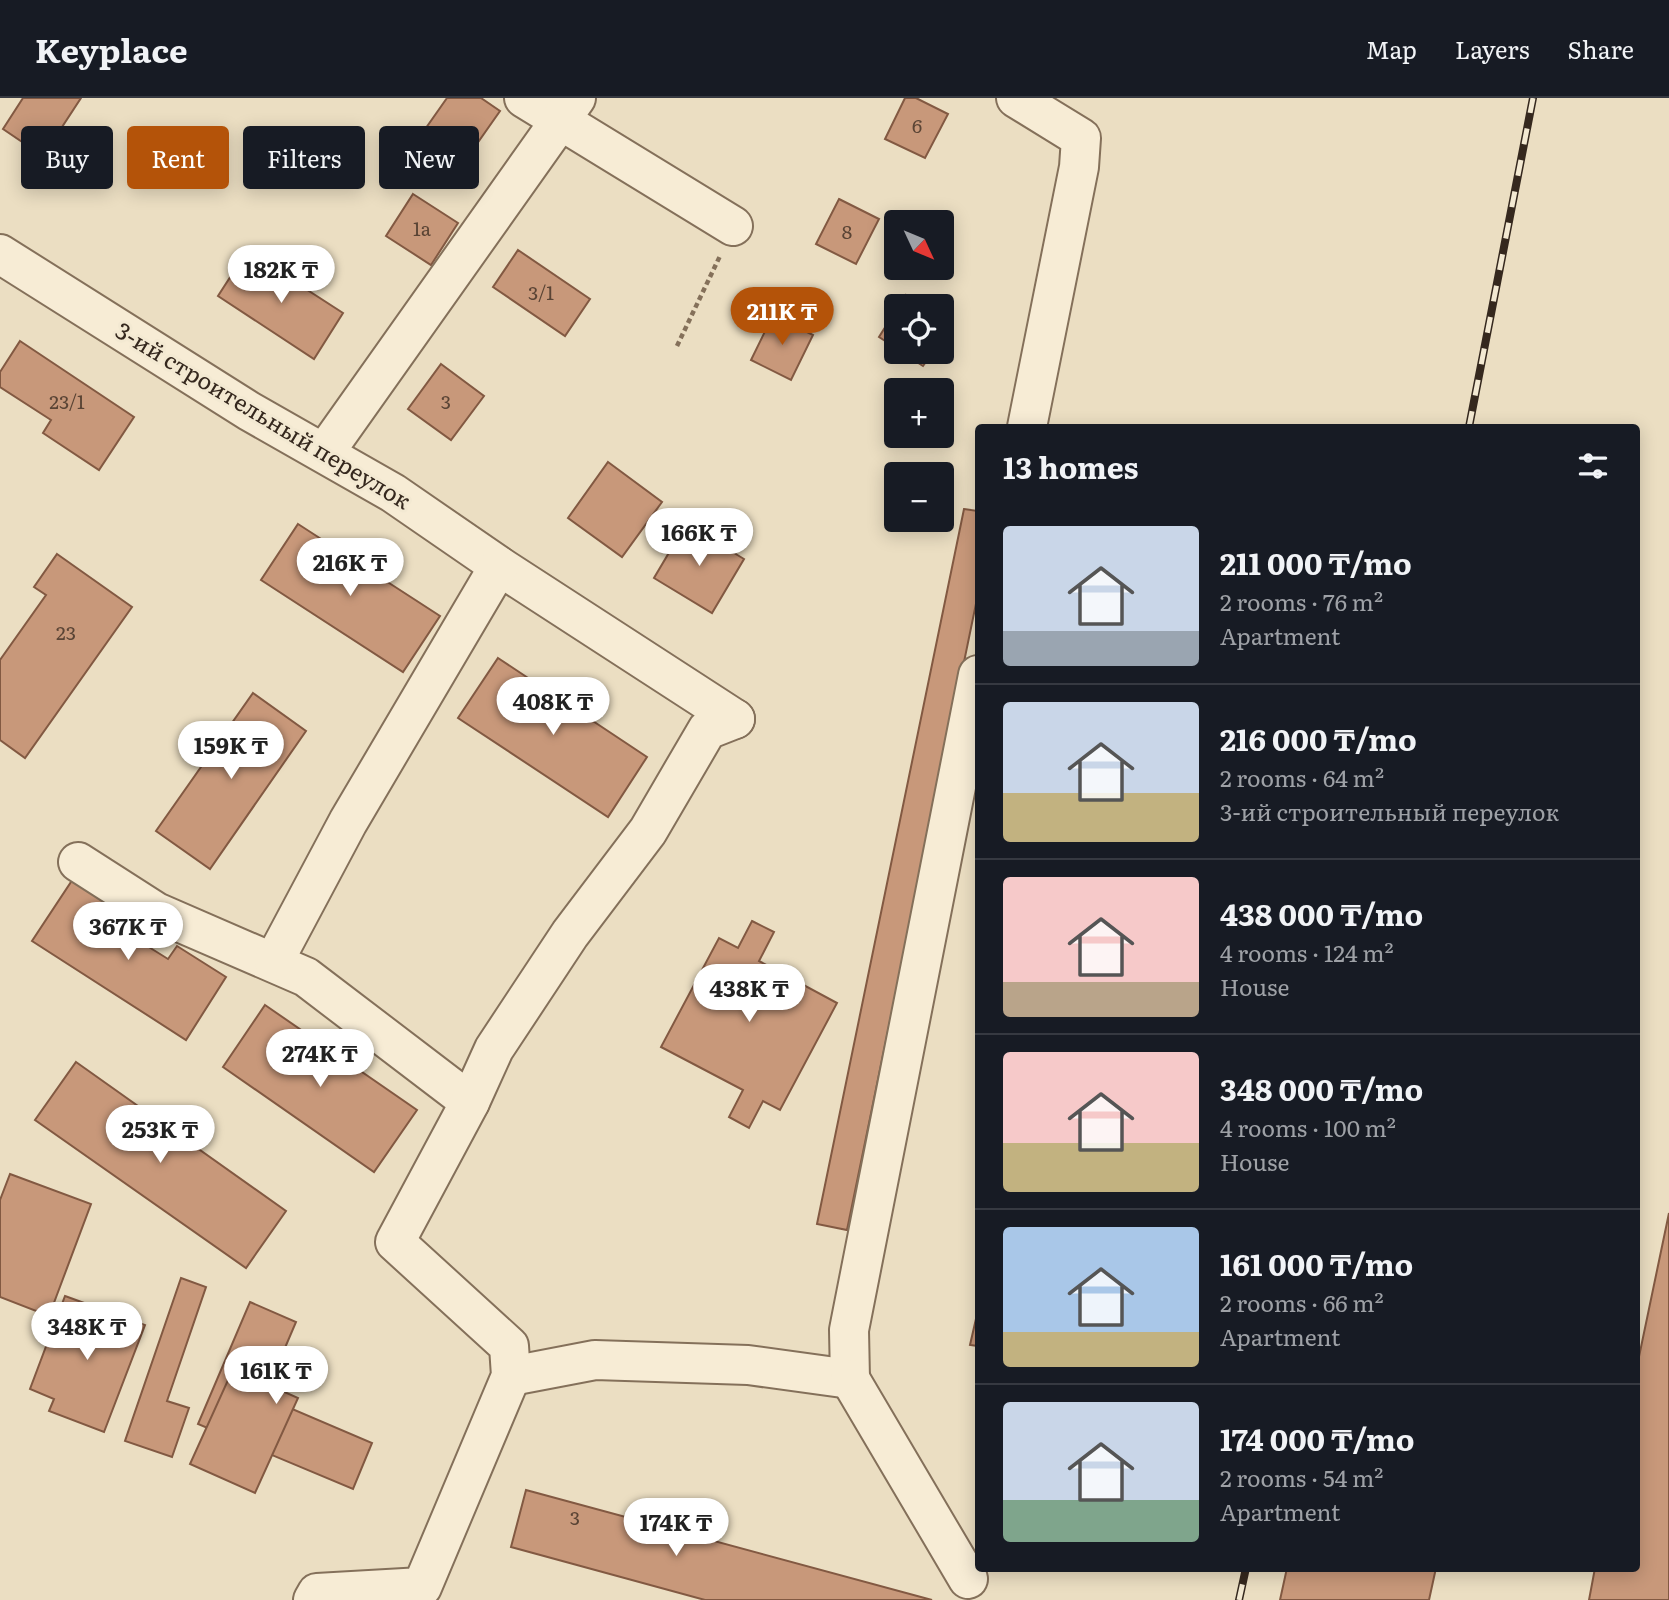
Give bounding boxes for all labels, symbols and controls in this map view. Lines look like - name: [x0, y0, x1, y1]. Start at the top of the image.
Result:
- text: Keyplace: [35, 24, 188, 73]
- text: Map: [1366, 31, 1417, 66]
- text: Layers: [1455, 31, 1529, 66]
- text: Share: [1567, 31, 1634, 66]
- house number: 6: [912, 111, 922, 139]
- chip: Buy: [21, 126, 113, 189]
- chip: Rent: [127, 126, 229, 189]
- chip: Filters: [243, 126, 365, 189]
- chip: New: [379, 126, 479, 189]
- north arrow: [884, 210, 954, 280]
- map controls: [884, 210, 954, 532]
- house number: 1а: [413, 214, 432, 242]
- house number: 8: [842, 217, 852, 245]
- pin: 182K ₸: [224, 246, 338, 305]
- text: 182K ₸: [244, 251, 318, 285]
- house number: 3/1: [528, 278, 554, 306]
- pin: 211K ₸: [725, 288, 839, 347]
- text: 211K ₸: [747, 293, 817, 327]
- button: locate: [884, 294, 954, 364]
- street label: 3-ий строительный переулок: [110, 312, 418, 516]
- button: +: [884, 378, 954, 448]
- house number: 23/1: [49, 387, 85, 415]
- house number: 3: [441, 387, 451, 415]
- text: 13 homes: [1003, 444, 1139, 488]
- icon: filters: [1574, 447, 1612, 485]
- button: −: [884, 462, 954, 532]
- pin: 166K ₸: [642, 508, 756, 568]
- text: 166K ₸: [661, 514, 737, 548]
- pin: 216K ₸: [293, 538, 407, 598]
- text: 211 000 ₸/mo: [1220, 540, 1412, 584]
- text: 216K ₸: [313, 544, 387, 578]
- icon: home: [1059, 554, 1143, 638]
- text: 2 rooms · 76 m²: [1220, 584, 1383, 618]
- house number: 23: [56, 618, 76, 646]
- text: Apartment: [1220, 618, 1340, 652]
- pin: 408K ₸: [496, 678, 610, 737]
- text: 408K ₸: [513, 683, 593, 717]
- text: 216 000 ₸/mo: [1220, 716, 1417, 760]
- pin: 159K ₸: [174, 722, 288, 781]
- text: 159K ₸: [194, 727, 268, 761]
- icon: home: [1059, 730, 1143, 814]
- text: 2 rooms · 64 m²: [1220, 760, 1384, 794]
- text: 3-ий строительный переулок: [1220, 794, 1559, 828]
- text: 438 000 ₸/mo: [1220, 891, 1423, 935]
- pin: 367K ₸: [71, 902, 185, 962]
- icon: home: [1059, 905, 1143, 989]
- text: 367K ₸: [89, 908, 167, 942]
- text: 4 rooms · 124 m²: [1220, 935, 1394, 969]
- pin: 438K ₸: [692, 964, 806, 1024]
- text: House: [1220, 969, 1289, 1003]
- text: 438K ₸: [709, 970, 789, 1004]
- pin: 274K ₸: [263, 1030, 377, 1089]
- text: 274K ₸: [282, 1035, 358, 1069]
- text: 348 000 ₸/mo: [1220, 1066, 1423, 1110]
- icon: home: [1059, 1080, 1143, 1164]
- pin: 253K ₸: [103, 1105, 217, 1165]
- text: 4 rooms · 100 m²: [1220, 1110, 1396, 1144]
- text: 253K ₸: [122, 1111, 198, 1145]
- text: House: [1220, 1144, 1289, 1178]
- text: 161 000 ₸/mo: [1220, 1241, 1413, 1285]
- icon: home: [1059, 1255, 1143, 1339]
- text: 2 rooms · 66 m²: [1220, 1285, 1384, 1319]
- pin: 348K ₸: [30, 1302, 144, 1362]
- text: 348K ₸: [47, 1308, 127, 1342]
- text: Apartment: [1220, 1319, 1340, 1353]
- pin: 161K ₸: [219, 1346, 333, 1406]
- text: 161K ₸: [240, 1352, 312, 1386]
- text: 174 000 ₸/mo: [1220, 1416, 1414, 1460]
- icon: home: [1059, 1430, 1143, 1514]
- text: 2 rooms · 54 m²: [1220, 1460, 1383, 1494]
- text: Apartment: [1220, 1494, 1340, 1528]
- pin: 174K ₸: [619, 1498, 733, 1558]
- house number: 3: [570, 1503, 580, 1531]
- text: 174K ₸: [640, 1504, 712, 1538]

